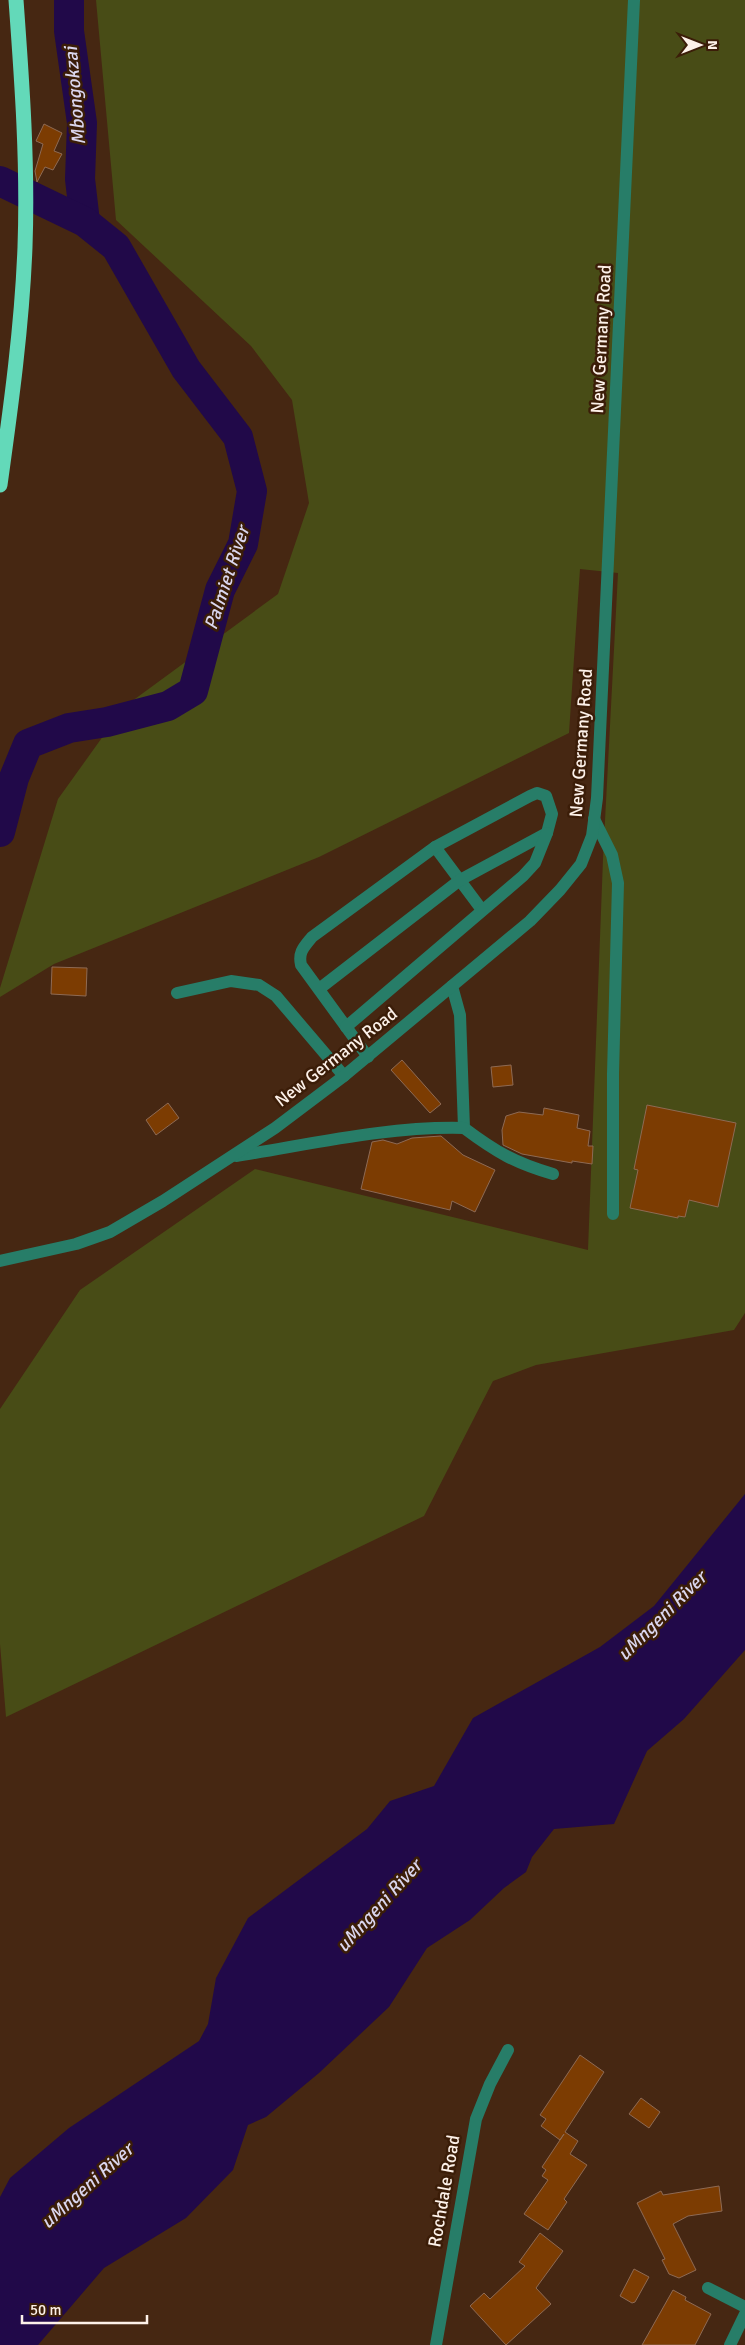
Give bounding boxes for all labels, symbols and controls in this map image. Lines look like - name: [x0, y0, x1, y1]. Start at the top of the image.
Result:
- north arrow: [675, 20, 725, 70]
- text: N: [704, 40, 721, 50]
- water label: Mbongokzai: [59, 44, 91, 146]
- street label: New Germany Road: [586, 264, 616, 414]
- water label: Palmiet River: [199, 520, 256, 633]
- street label: New Germany Road: [565, 668, 597, 818]
- street label: New Germany Road: [270, 1002, 402, 1112]
- water label: uMngeni River: [612, 1564, 714, 1666]
- water label: uMngeni River: [331, 1852, 429, 1957]
- street label: Rochdale Road: [423, 2133, 465, 2249]
- water label: uMngeni River: [36, 2136, 141, 2234]
- scale bar: [22, 2292, 148, 2324]
- text: 50 m: [30, 2301, 61, 2319]

